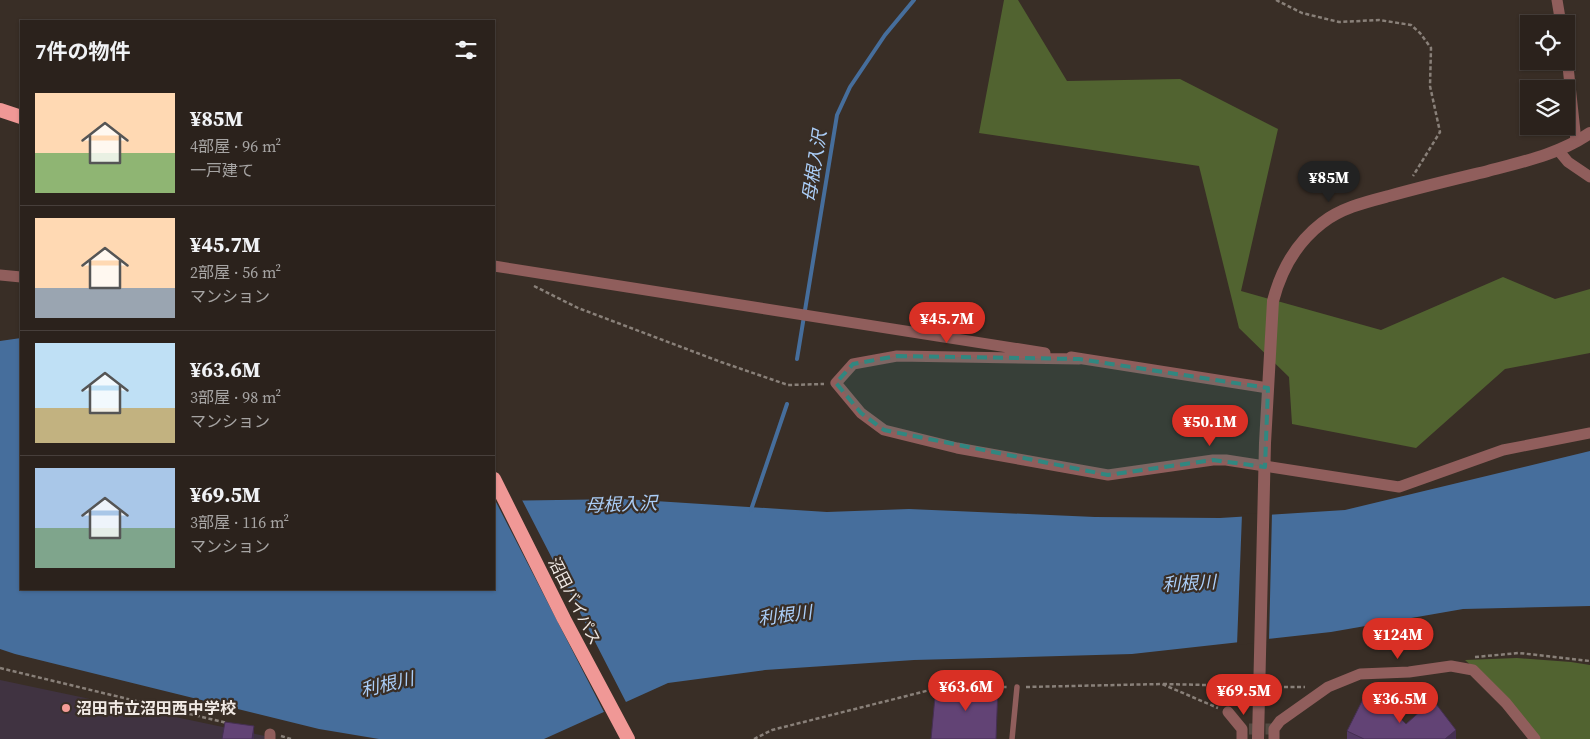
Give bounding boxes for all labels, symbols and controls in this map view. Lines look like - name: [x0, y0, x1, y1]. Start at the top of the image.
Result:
- map controls: [1520, 15, 1575, 135]
- button: locate: [1520, 15, 1575, 70]
- icon: filters: [452, 36, 480, 64]
- text: 7件の物件: [35, 37, 130, 66]
- button: layers: [1520, 80, 1575, 135]
- text: ¥85M: [190, 104, 243, 133]
- icon: home: [75, 113, 135, 173]
- water label: 母根入沢: [796, 127, 832, 204]
- text: 4部屋 · 96 m²: [190, 135, 281, 157]
- text: 一戸建て: [190, 159, 254, 181]
- pin: ¥85M: [1299, 160, 1359, 203]
- text: ¥85M: [1309, 166, 1349, 188]
- text: ¥45.7M: [190, 230, 261, 259]
- icon: home: [75, 238, 135, 298]
- text: 2部屋 · 56 m²: [190, 261, 281, 283]
- text: マンション: [190, 285, 270, 307]
- pin: ¥45.7M: [906, 302, 988, 344]
- text: ¥45.7M: [920, 307, 974, 329]
- text: ¥63.6M: [190, 355, 261, 384]
- icon: home: [75, 363, 135, 423]
- text: 3部屋 · 98 m²: [190, 386, 281, 408]
- pin: ¥50.1M: [1169, 404, 1251, 447]
- text: マンション: [190, 410, 270, 432]
- text: ¥50.1M: [1183, 410, 1237, 432]
- text: ¥69.5M: [190, 480, 261, 509]
- icon: home: [75, 488, 135, 548]
- water label: 母根入沢: [585, 490, 659, 518]
- text: 3部屋 · 116 m²: [190, 511, 289, 533]
- text: マンション: [190, 535, 270, 557]
- street label: 沼田バイパス: [543, 553, 607, 649]
- water label: 利根川: [1161, 569, 1219, 597]
- water label: 利根川: [757, 599, 815, 631]
- pin: ¥124M: [1363, 618, 1433, 660]
- text: ¥124M: [1373, 623, 1423, 645]
- water label: 利根川: [358, 665, 418, 702]
- pin: ¥63.6M: [925, 670, 1007, 712]
- pin: ¥69.5M: [1203, 674, 1285, 716]
- text: ¥63.6M: [939, 675, 993, 697]
- text: ¥69.5M: [1217, 679, 1271, 701]
- pin: ¥36.5M: [1359, 682, 1441, 724]
- text: ¥36.5M: [1373, 687, 1427, 709]
- place label: 沼田市立沼田西中学校: [76, 697, 236, 719]
- marker: 沼田市立沼田西中学校: [60, 702, 72, 714]

